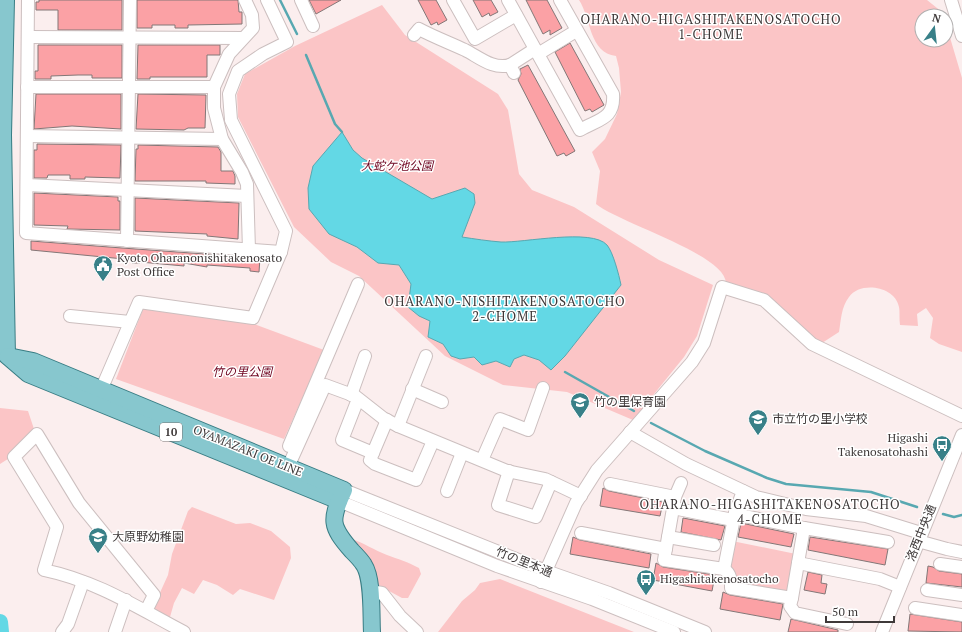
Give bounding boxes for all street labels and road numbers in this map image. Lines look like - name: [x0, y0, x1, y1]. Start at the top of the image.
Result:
- street label: OYAMAZAKI OE LINE: [191, 422, 305, 479]
- road number: 10: [160, 423, 182, 441]
- street label: 洛西中央通: [902, 502, 939, 563]
- street label: 竹の里本通: [494, 543, 555, 580]

